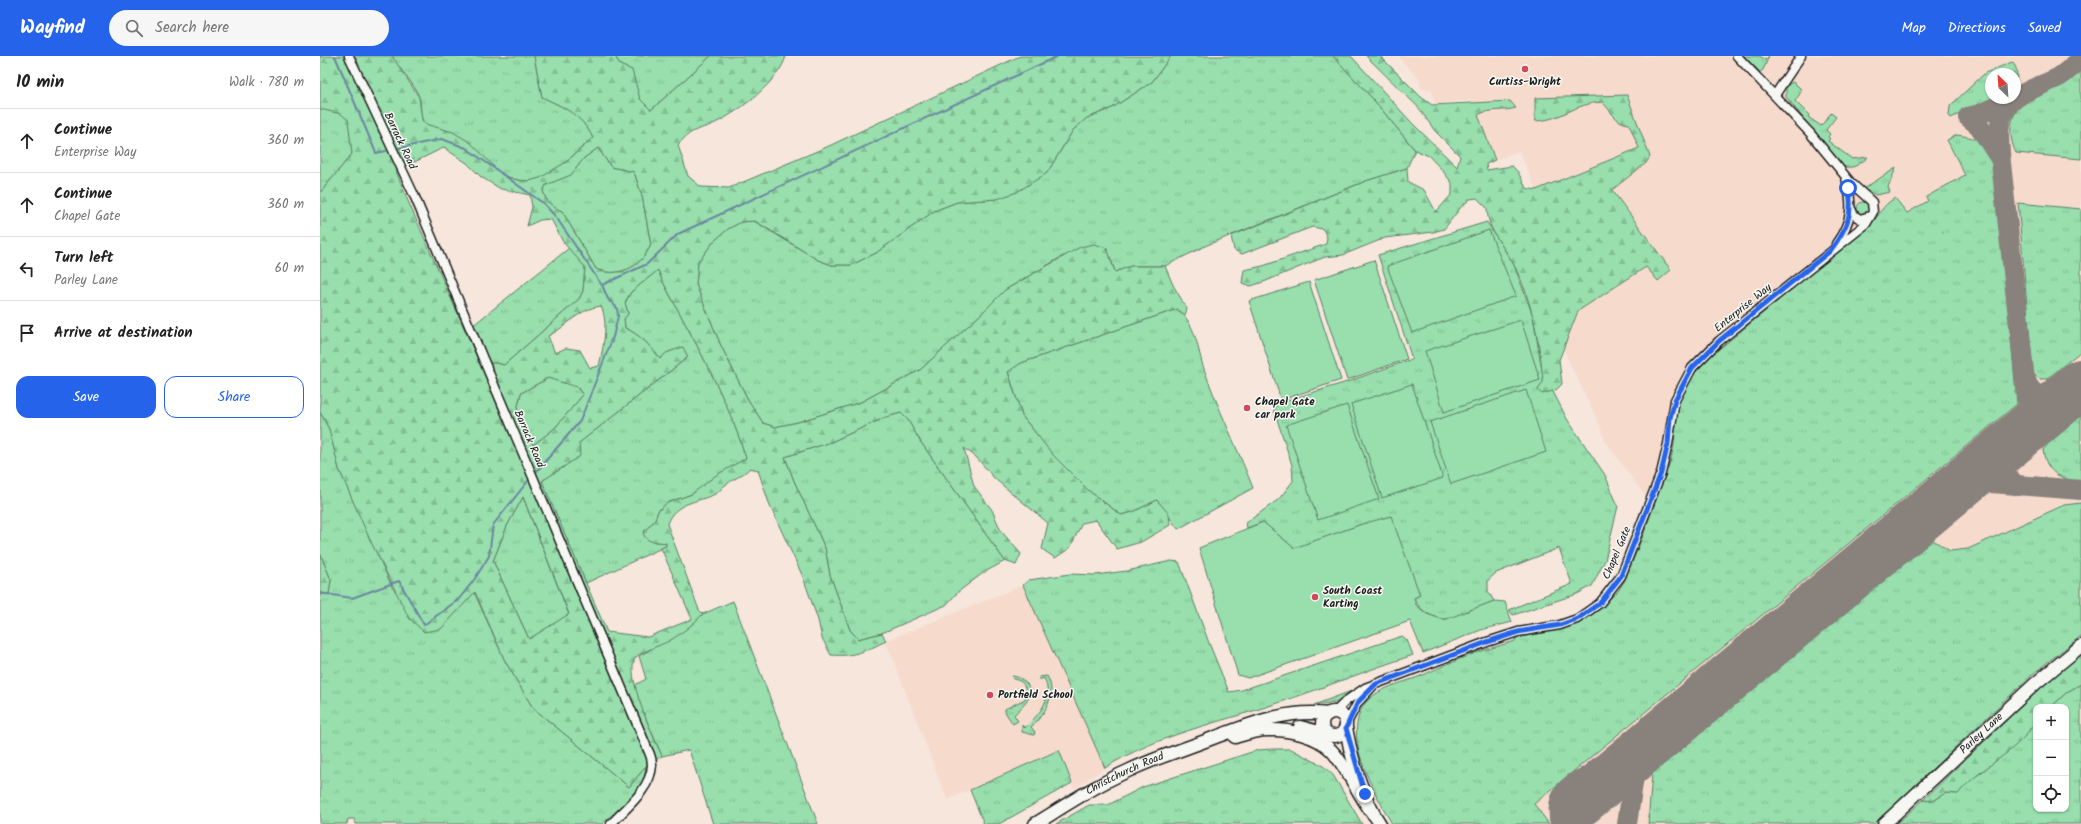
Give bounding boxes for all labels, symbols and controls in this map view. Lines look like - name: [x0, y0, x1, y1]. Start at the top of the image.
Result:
- search box: [109, 10, 389, 46]
- text: Wayfind: [20, 13, 85, 43]
- text: Search here: [155, 16, 229, 40]
- icon: search: [123, 17, 145, 39]
- text: Map: [1901, 17, 1926, 39]
- text: Directions: [1948, 17, 2006, 39]
- text: Saved: [2028, 17, 2061, 39]
- marker: Curtiss-Wright: [1520, 64, 1530, 74]
- north arrow: [1985, 68, 2021, 104]
- text: 10 min: [16, 69, 64, 96]
- text: Walk · 780 m: [229, 72, 304, 93]
- place label: Curtiss-Wright: [1489, 73, 1562, 91]
- street label: Barrack Road: [379, 109, 421, 173]
- text: Continue: [54, 118, 112, 142]
- icon: ahead: [16, 130, 38, 152]
- text: 360 m: [267, 130, 304, 151]
- text: Enterprise Way: [54, 142, 136, 163]
- route start: [1839, 179, 1857, 197]
- text: Continue: [54, 182, 112, 206]
- icon: ahead: [16, 194, 38, 216]
- text: 360 m: [267, 194, 304, 215]
- text: Chapel Gate: [54, 206, 120, 227]
- text: Turn left: [54, 246, 114, 270]
- icon: left: [16, 258, 38, 280]
- text: 60 m: [275, 258, 304, 279]
- text: Parley Lane: [54, 270, 118, 291]
- street label: Enterprise Way: [1710, 279, 1776, 337]
- text: Arrive at destination: [54, 321, 193, 345]
- icon: arrive: [16, 322, 38, 344]
- button: Save: [16, 376, 156, 418]
- button: Share: [164, 376, 304, 418]
- place label: Chapel Gate car park: [1255, 393, 1315, 424]
- marker: Chapel Gate car park: [1242, 403, 1252, 413]
- street label: Barrack Road: [509, 407, 549, 471]
- street label: Chapel Gate: [1598, 524, 1636, 582]
- place label: South Coast Karting: [1323, 582, 1383, 613]
- marker: South Coast Karting: [1310, 592, 1320, 602]
- place label: Portfield School: [998, 686, 1073, 704]
- marker: Portfield School: [985, 690, 995, 700]
- map controls: [2033, 704, 2069, 812]
- button: +: [2033, 704, 2069, 740]
- street label: Parley Lane: [1956, 709, 2007, 759]
- button: −: [2033, 740, 2069, 776]
- street label: Christchurch Road: [1082, 748, 1167, 800]
- button: locate: [2033, 776, 2069, 812]
- route end: [1356, 785, 1374, 803]

